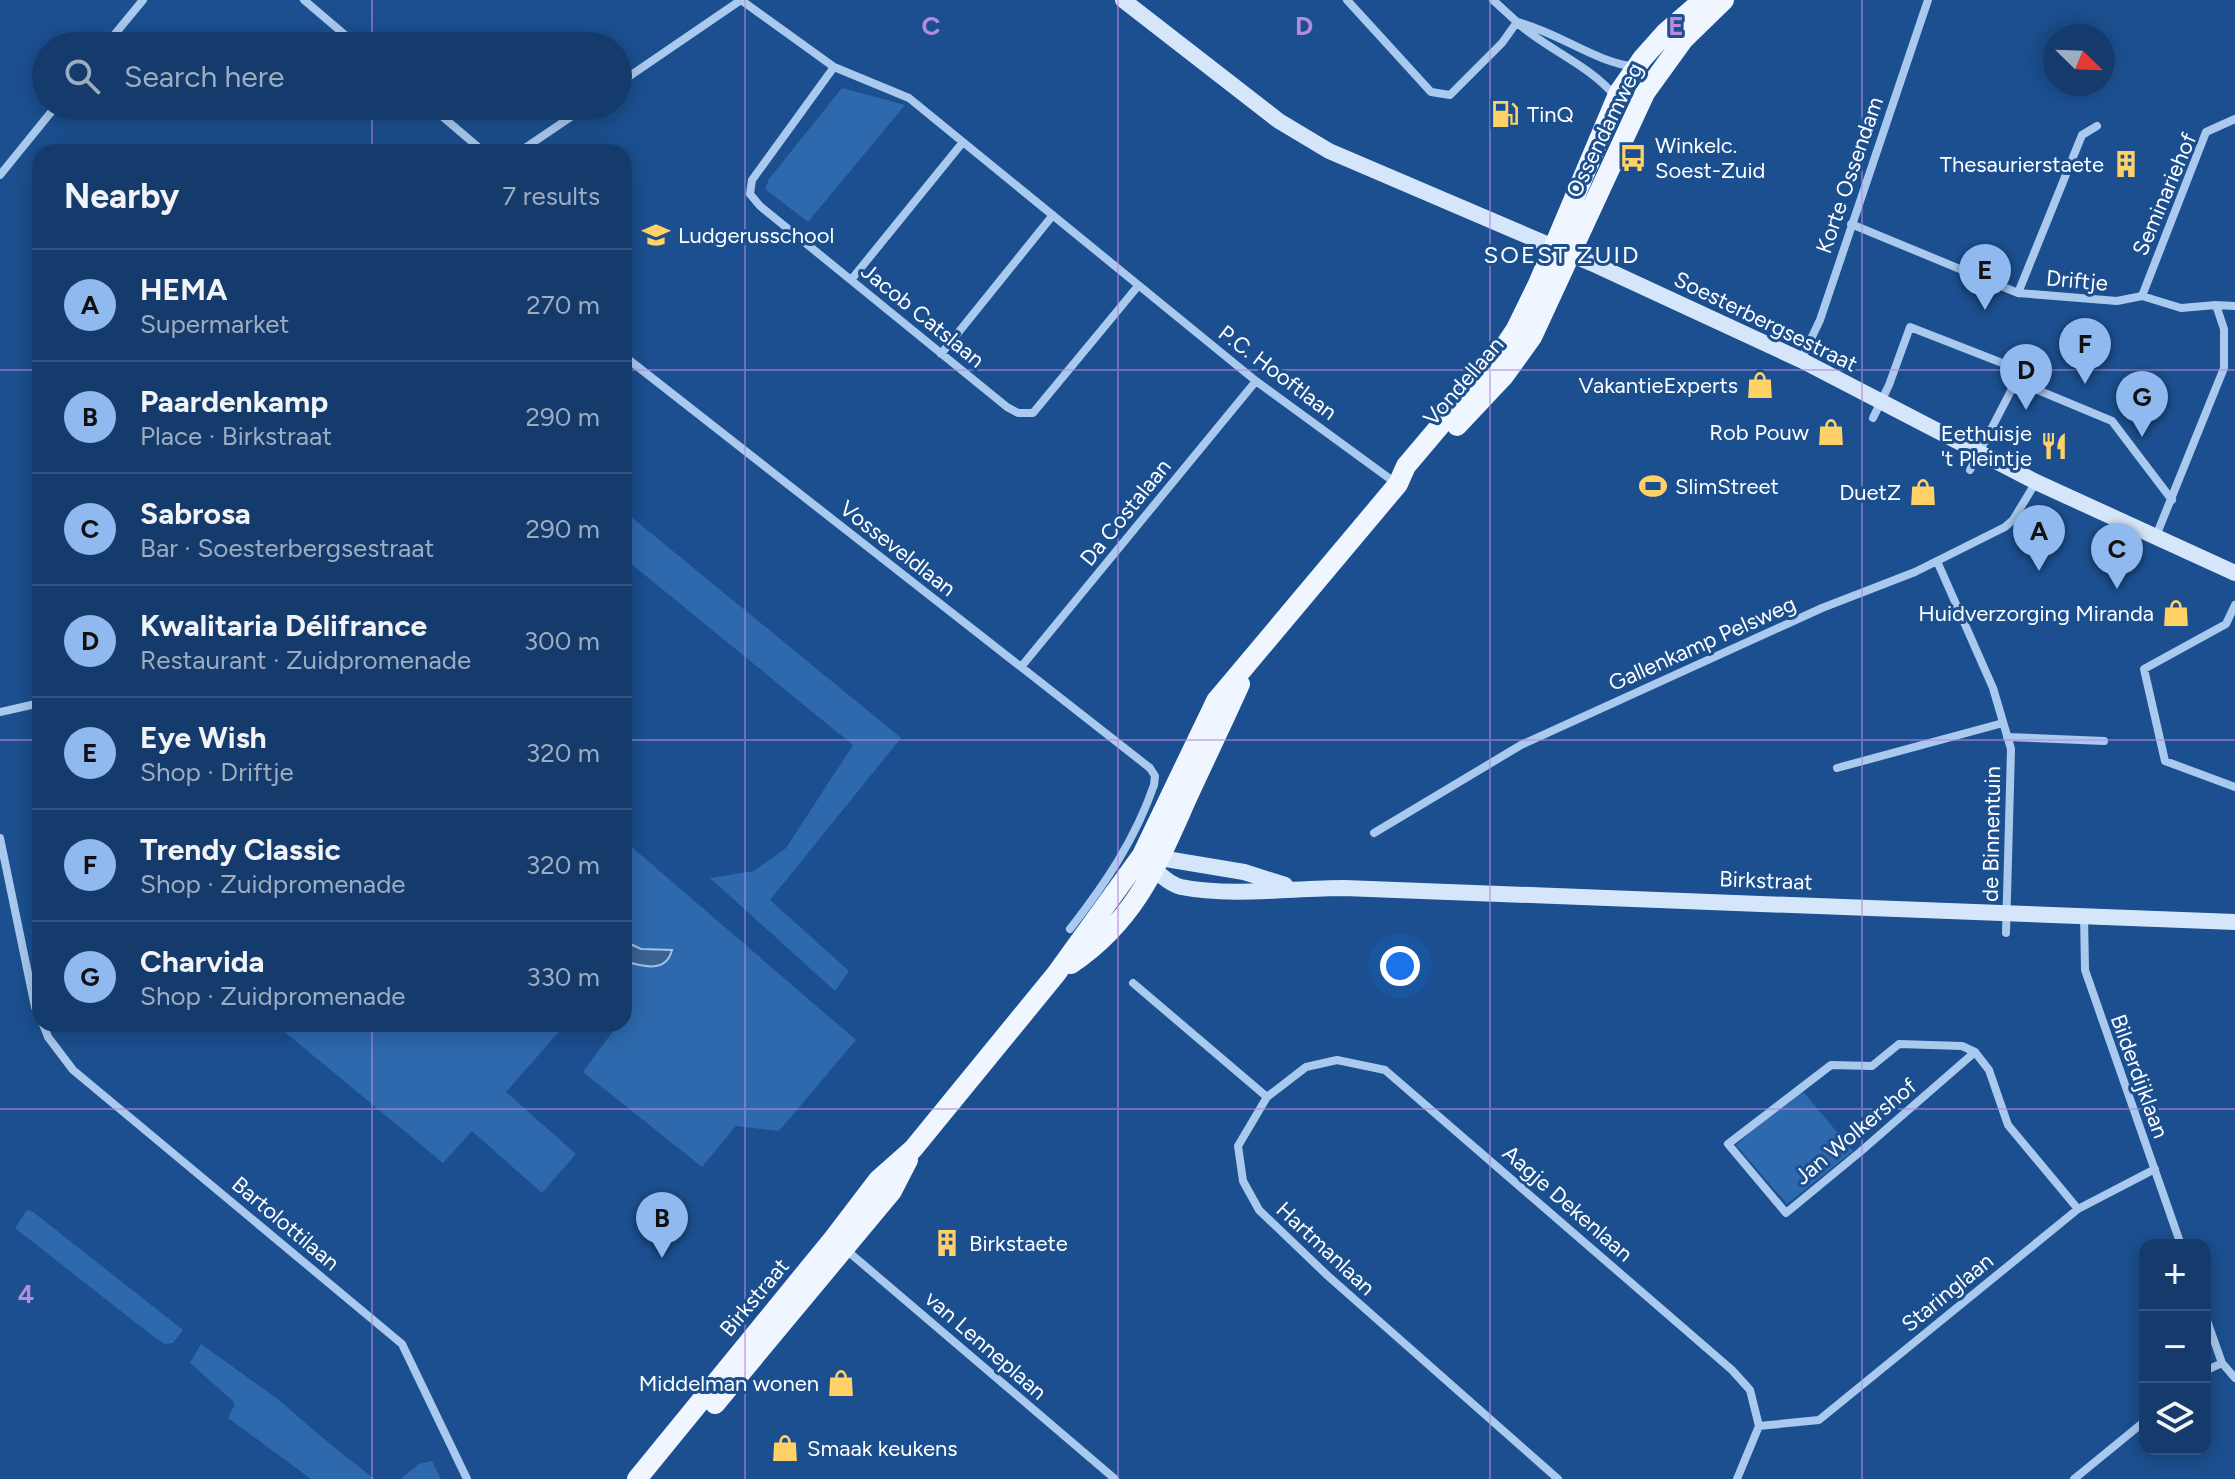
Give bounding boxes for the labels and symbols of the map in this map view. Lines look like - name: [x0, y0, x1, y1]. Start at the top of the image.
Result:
- text: C: [922, 10, 941, 42]
- text: D: [1295, 10, 1313, 42]
- text: E: [1668, 10, 1684, 42]
- north arrow: [2043, 24, 2115, 96]
- street label: Ossendamweg: [1560, 58, 1649, 202]
- street label: Korte Ossendam: [1810, 93, 1889, 257]
- fuel station icon: TinQ: [1490, 99, 1520, 129]
- place label: TinQ: [1527, 101, 1574, 128]
- street label: Seminariehof: [2127, 128, 2203, 260]
- place label: Winkelc. Soest-Zuid: [1655, 132, 1765, 184]
- bus stop icon: Winkelc. Soest-Zuid: [1618, 143, 1648, 173]
- building icon: Thesaurierstaete: [2111, 149, 2141, 179]
- place label: Thesaurierstaete: [1940, 151, 2104, 178]
- school or university icon: Ludgerusschool: [641, 220, 671, 250]
- place label: Ludgerusschool: [678, 222, 834, 249]
- district label: SOEST ZUID: [1484, 240, 1640, 269]
- pin: E: [1959, 244, 2011, 310]
- street label: Jacob Catslaan: [856, 257, 990, 373]
- street label: Driftje: [2045, 264, 2109, 297]
- street label: Soesterbergsestraat: [1670, 265, 1862, 378]
- pin: F: [2059, 318, 2111, 384]
- street label: P.C. Hooftlaan: [1213, 319, 1342, 426]
- street label: Vondellaan: [1418, 331, 1509, 431]
- pin: D: [2000, 344, 2052, 410]
- shop icon: VakantieExperts: [1745, 370, 1775, 400]
- pin: G: [2116, 371, 2168, 437]
- place label: VakantieExperts: [1579, 372, 1738, 399]
- shop icon: Rob Pouw: [1816, 417, 1846, 447]
- place label: Rob Pouw: [1709, 419, 1810, 446]
- place label: Eethuisje 't Pleintje: [1941, 420, 2032, 472]
- restaurant icon: Eethuisje 't Pleintje: [2039, 431, 2069, 461]
- street label: Da Costalaan: [1074, 453, 1177, 571]
- sports icon: SlimStreet: [1638, 471, 1668, 501]
- place label: SlimStreet: [1675, 473, 1779, 500]
- shop icon: DuetZ: [1908, 477, 1938, 507]
- place label: DuetZ: [1839, 479, 1901, 506]
- street label: Vosseveldlaan: [834, 495, 961, 602]
- pin: A: [2013, 505, 2065, 571]
- pin: C: [2091, 523, 2143, 589]
- street label: Gallenkamp Pelsweg: [1604, 590, 1800, 697]
- shop icon: Huidverzorging Miranda: [2161, 598, 2191, 628]
- place label: Huidverzorging Miranda: [1918, 600, 2154, 627]
- street label: de Binnentuin: [1977, 766, 2006, 902]
- street label: Birkstraat: [1719, 865, 1813, 896]
- your location: [1380, 946, 1420, 986]
- street label: Bilderdijklaan: [2105, 1011, 2174, 1142]
- street label: Jan Wolkershof: [1789, 1072, 1923, 1190]
- street label: Aagje Dekenlaan: [1497, 1139, 1638, 1267]
- street label: Bartolottilaan: [226, 1171, 345, 1276]
- pin: B: [636, 1192, 688, 1258]
- street label: Hartmanlaan: [1271, 1196, 1381, 1301]
- building icon: Birkstaete: [932, 1228, 962, 1258]
- place label: Birkstaete: [969, 1230, 1068, 1257]
- street label: Staringlaan: [1896, 1247, 1999, 1338]
- street label: Birkstraat: [714, 1253, 795, 1342]
- text: 4: [18, 1278, 34, 1310]
- street label: van Lenneplaan: [919, 1285, 1052, 1406]
- shop icon: Middelman wonen: [826, 1368, 856, 1398]
- place label: Middelman wonen: [639, 1370, 819, 1397]
- shop icon: Smaak keukens: [770, 1433, 800, 1463]
- place label: Smaak keukens: [807, 1435, 957, 1462]

